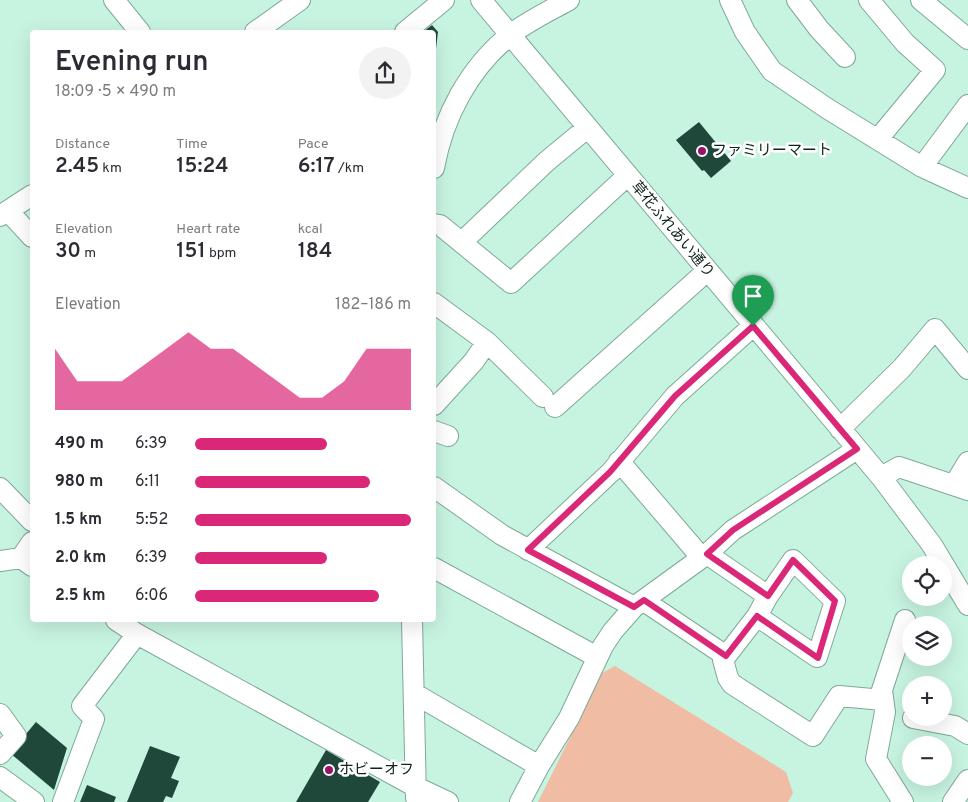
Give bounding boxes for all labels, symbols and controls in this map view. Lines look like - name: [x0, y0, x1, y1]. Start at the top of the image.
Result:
- text: Evening run: [55, 45, 209, 81]
- button: share: [359, 47, 411, 99]
- text: 18:09 · 5 × 490 m: [55, 82, 176, 102]
- text: Distance: [55, 136, 110, 153]
- text: Time: [176, 136, 208, 153]
- text: Pace: [298, 136, 328, 153]
- place label: ファミリーマート: [712, 142, 832, 161]
- marker: ファミリーマート: [696, 145, 708, 157]
- text: 2.45: [55, 153, 99, 180]
- text: 15:24: [176, 153, 229, 180]
- text: 6:17: [298, 153, 335, 180]
- text: km: [99, 160, 122, 177]
- text: /km: [335, 160, 364, 177]
- street label: 草花ふれあい通り: [626, 178, 718, 282]
- text: Elevation: [55, 221, 113, 238]
- text: Heart rate: [176, 221, 240, 238]
- text: kcal: [298, 221, 323, 238]
- text: 30: [55, 238, 81, 265]
- text: 151: [176, 238, 206, 265]
- text: 184: [298, 238, 332, 265]
- text: m: [81, 245, 96, 262]
- text: bpm: [206, 245, 236, 262]
- pin: [732, 275, 774, 326]
- icon: arrive: [739, 282, 767, 310]
- text: Elevation: [55, 295, 121, 315]
- text: 182–186 m: [335, 295, 411, 315]
- text: 490 m: [55, 434, 104, 454]
- text: 6:39: [135, 434, 167, 454]
- text: 980 m: [55, 472, 103, 492]
- text: 6:11: [135, 472, 160, 492]
- text: 1.5 km: [55, 510, 102, 530]
- text: 5:52: [135, 510, 168, 530]
- text: 2.0 km: [55, 548, 106, 568]
- text: 6:39: [135, 548, 167, 568]
- map controls: [902, 556, 952, 786]
- button: locate: [902, 556, 952, 606]
- text: 2.5 km: [55, 586, 105, 606]
- text: 6:06: [135, 586, 168, 606]
- button: layers: [902, 616, 952, 666]
- button: +: [902, 676, 952, 726]
- button: −: [902, 736, 952, 786]
- place label: ホビーオフ: [339, 761, 414, 780]
- marker: ホビーオフ: [323, 764, 335, 776]

